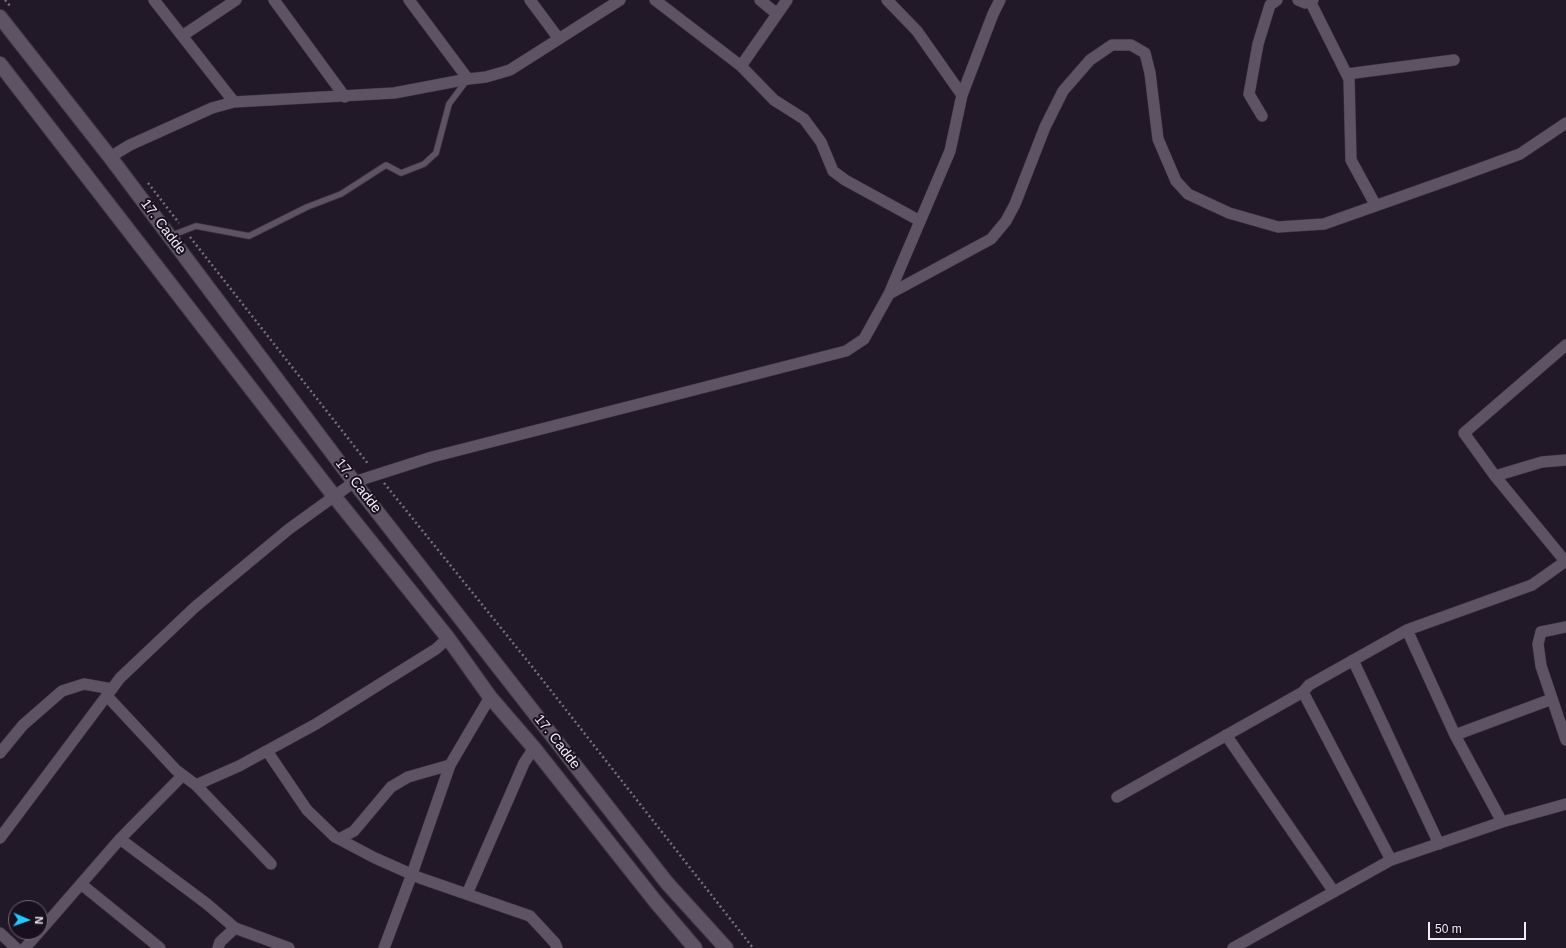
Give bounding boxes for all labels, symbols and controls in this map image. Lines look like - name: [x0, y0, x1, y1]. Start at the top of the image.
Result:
- street label: 17. Cadde: [137, 196, 189, 258]
- street label: 17. Cadde: [331, 455, 385, 517]
- street label: 17. Cadde: [530, 711, 584, 773]
- north arrow: [8, 900, 48, 940]
- scale bar: [1430, 914, 1528, 940]
- text: N: [33, 916, 45, 925]
- text: 50 m: [1435, 922, 1462, 936]

